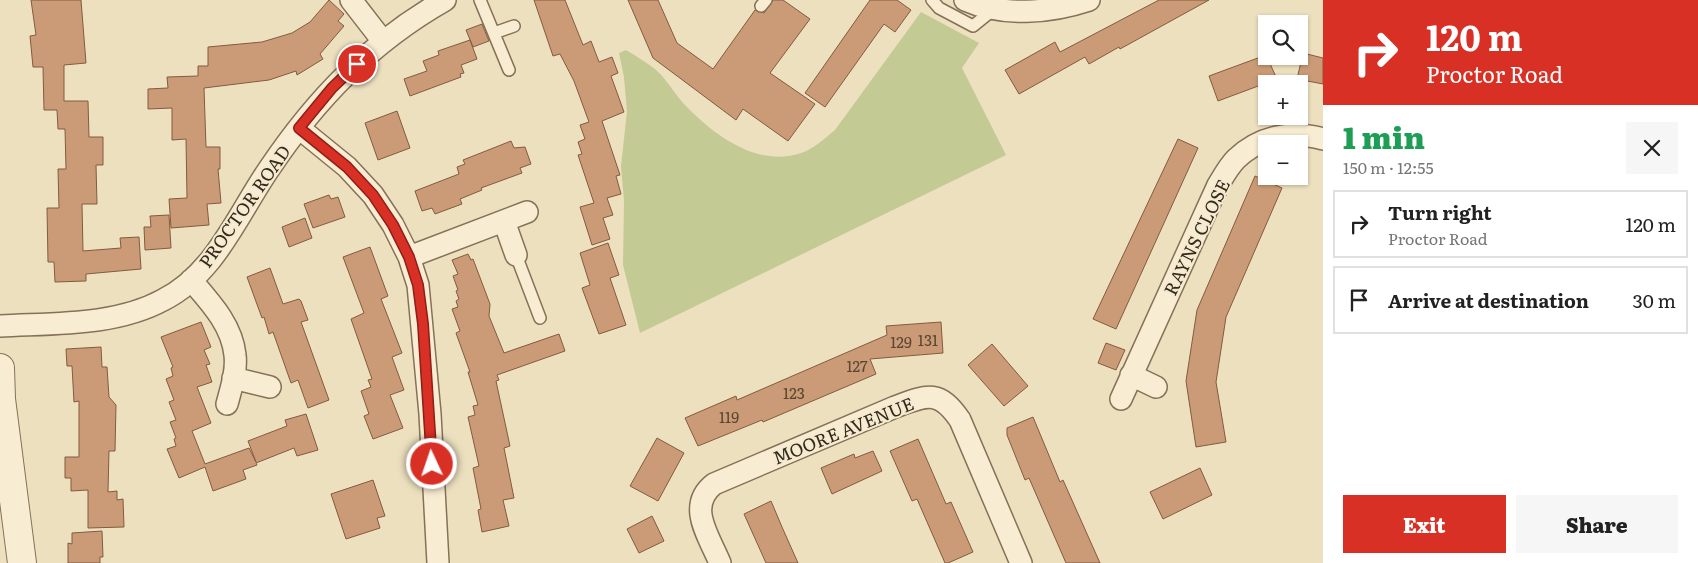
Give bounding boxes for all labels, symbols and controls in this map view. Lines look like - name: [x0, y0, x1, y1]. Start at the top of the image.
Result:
- text: 120 m: [1426, 10, 1523, 62]
- map controls: [1258, 15, 1308, 185]
- button: search: [1258, 15, 1308, 65]
- icon: right: [1343, 20, 1408, 85]
- pin: [336, 43, 378, 85]
- icon: arrive: [343, 50, 371, 78]
- text: Proctor Road: [1426, 57, 1563, 90]
- button: +: [1258, 75, 1308, 125]
- text: 1 min: [1343, 114, 1425, 158]
- button: close: [1626, 122, 1678, 174]
- button: −: [1258, 135, 1308, 185]
- street label: PROCTOR ROAD: [191, 139, 297, 273]
- text: 150 m · 12:55: [1343, 155, 1434, 179]
- street label: RAYNS CLOSE: [1156, 174, 1236, 300]
- text: Turn right: [1388, 198, 1492, 226]
- icon: right: [1345, 210, 1373, 238]
- text: 120 m: [1625, 210, 1676, 238]
- text: Proctor Road: [1388, 226, 1488, 250]
- icon: arrive: [1345, 286, 1373, 314]
- text: Arrive at destination: [1388, 286, 1589, 314]
- text: 30 m: [1632, 286, 1676, 314]
- house number: 131: [918, 328, 938, 351]
- house number: 129: [890, 330, 912, 353]
- house number: 127: [846, 354, 868, 377]
- house number: 123: [783, 381, 805, 404]
- street label: MOORE AVENUE: [768, 389, 918, 471]
- house number: 119: [719, 405, 739, 428]
- position arrow: [405, 437, 457, 489]
- button: Exit: [1343, 495, 1506, 553]
- button: Share: [1516, 495, 1678, 553]

